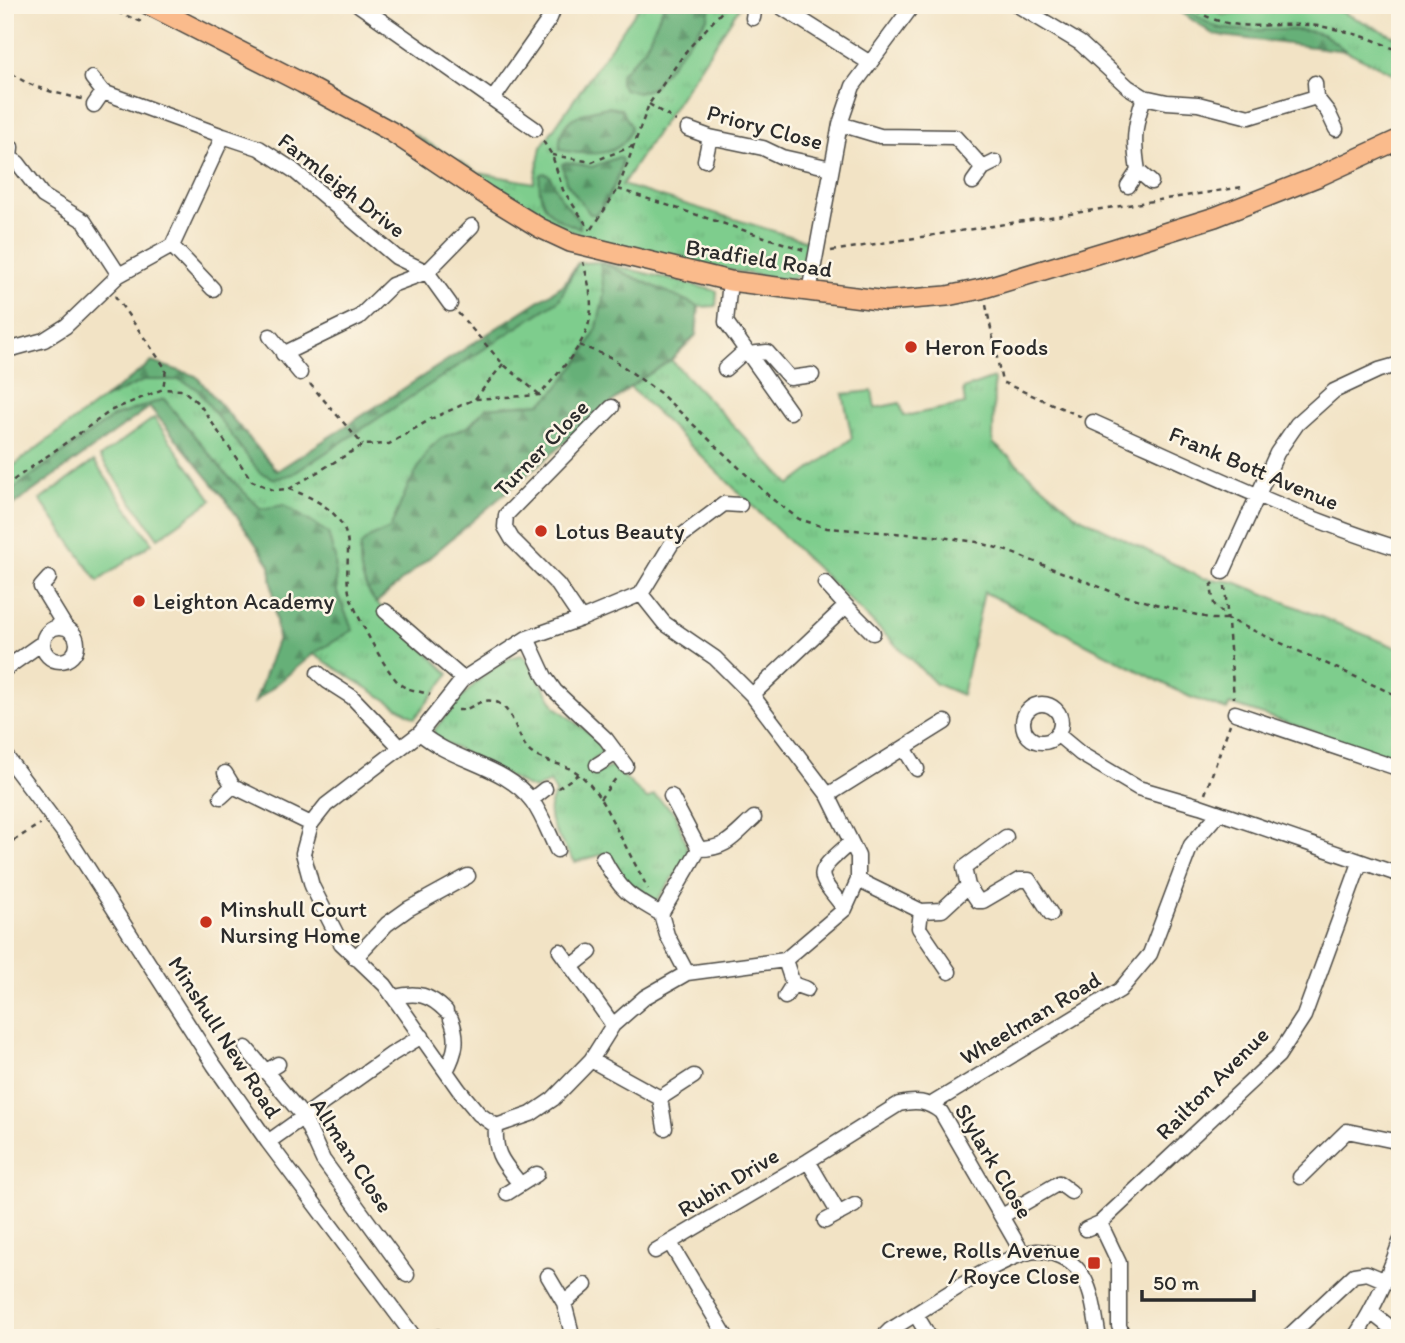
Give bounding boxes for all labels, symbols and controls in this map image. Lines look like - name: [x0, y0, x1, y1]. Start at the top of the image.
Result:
- street label: Priory Close: [704, 98, 826, 156]
- street label: Farmleigh Drive: [273, 126, 411, 244]
- street label: Bradfield Road: [684, 233, 834, 283]
- place label: Heron Foods: [925, 333, 1048, 361]
- marker: Heron Foods: [903, 339, 919, 355]
- street label: Turner Close: [488, 393, 594, 503]
- street label: Frank Bott Avenue: [1165, 420, 1343, 516]
- place label: Lotus Beauty: [555, 517, 685, 545]
- marker: Lotus Beauty: [533, 523, 549, 539]
- place label: Leighton Academy: [153, 587, 334, 615]
- marker: Leighton Academy: [131, 593, 147, 609]
- place label: Minshull Court Nursing Home: [220, 895, 367, 949]
- marker: Minshull Court Nursing Home: [198, 914, 214, 930]
- street label: Minshull New Road: [162, 951, 288, 1124]
- street label: Wheelman Road: [955, 965, 1105, 1071]
- street label: Railton Avenue: [1150, 1021, 1274, 1145]
- street label: Allman Close: [304, 1092, 400, 1218]
- street label: Slylark Close: [949, 1098, 1039, 1224]
- street label: Rubin Drive: [672, 1141, 784, 1223]
- place label: Crewe, Rolls Avenue / Royce Close: [881, 1236, 1080, 1290]
- marker: Crewe, Rolls Avenue / Royce Close: [1086, 1255, 1102, 1271]
- scale bar: [1142, 1259, 1254, 1303]
- text: 50 m: [1153, 1270, 1200, 1295]

